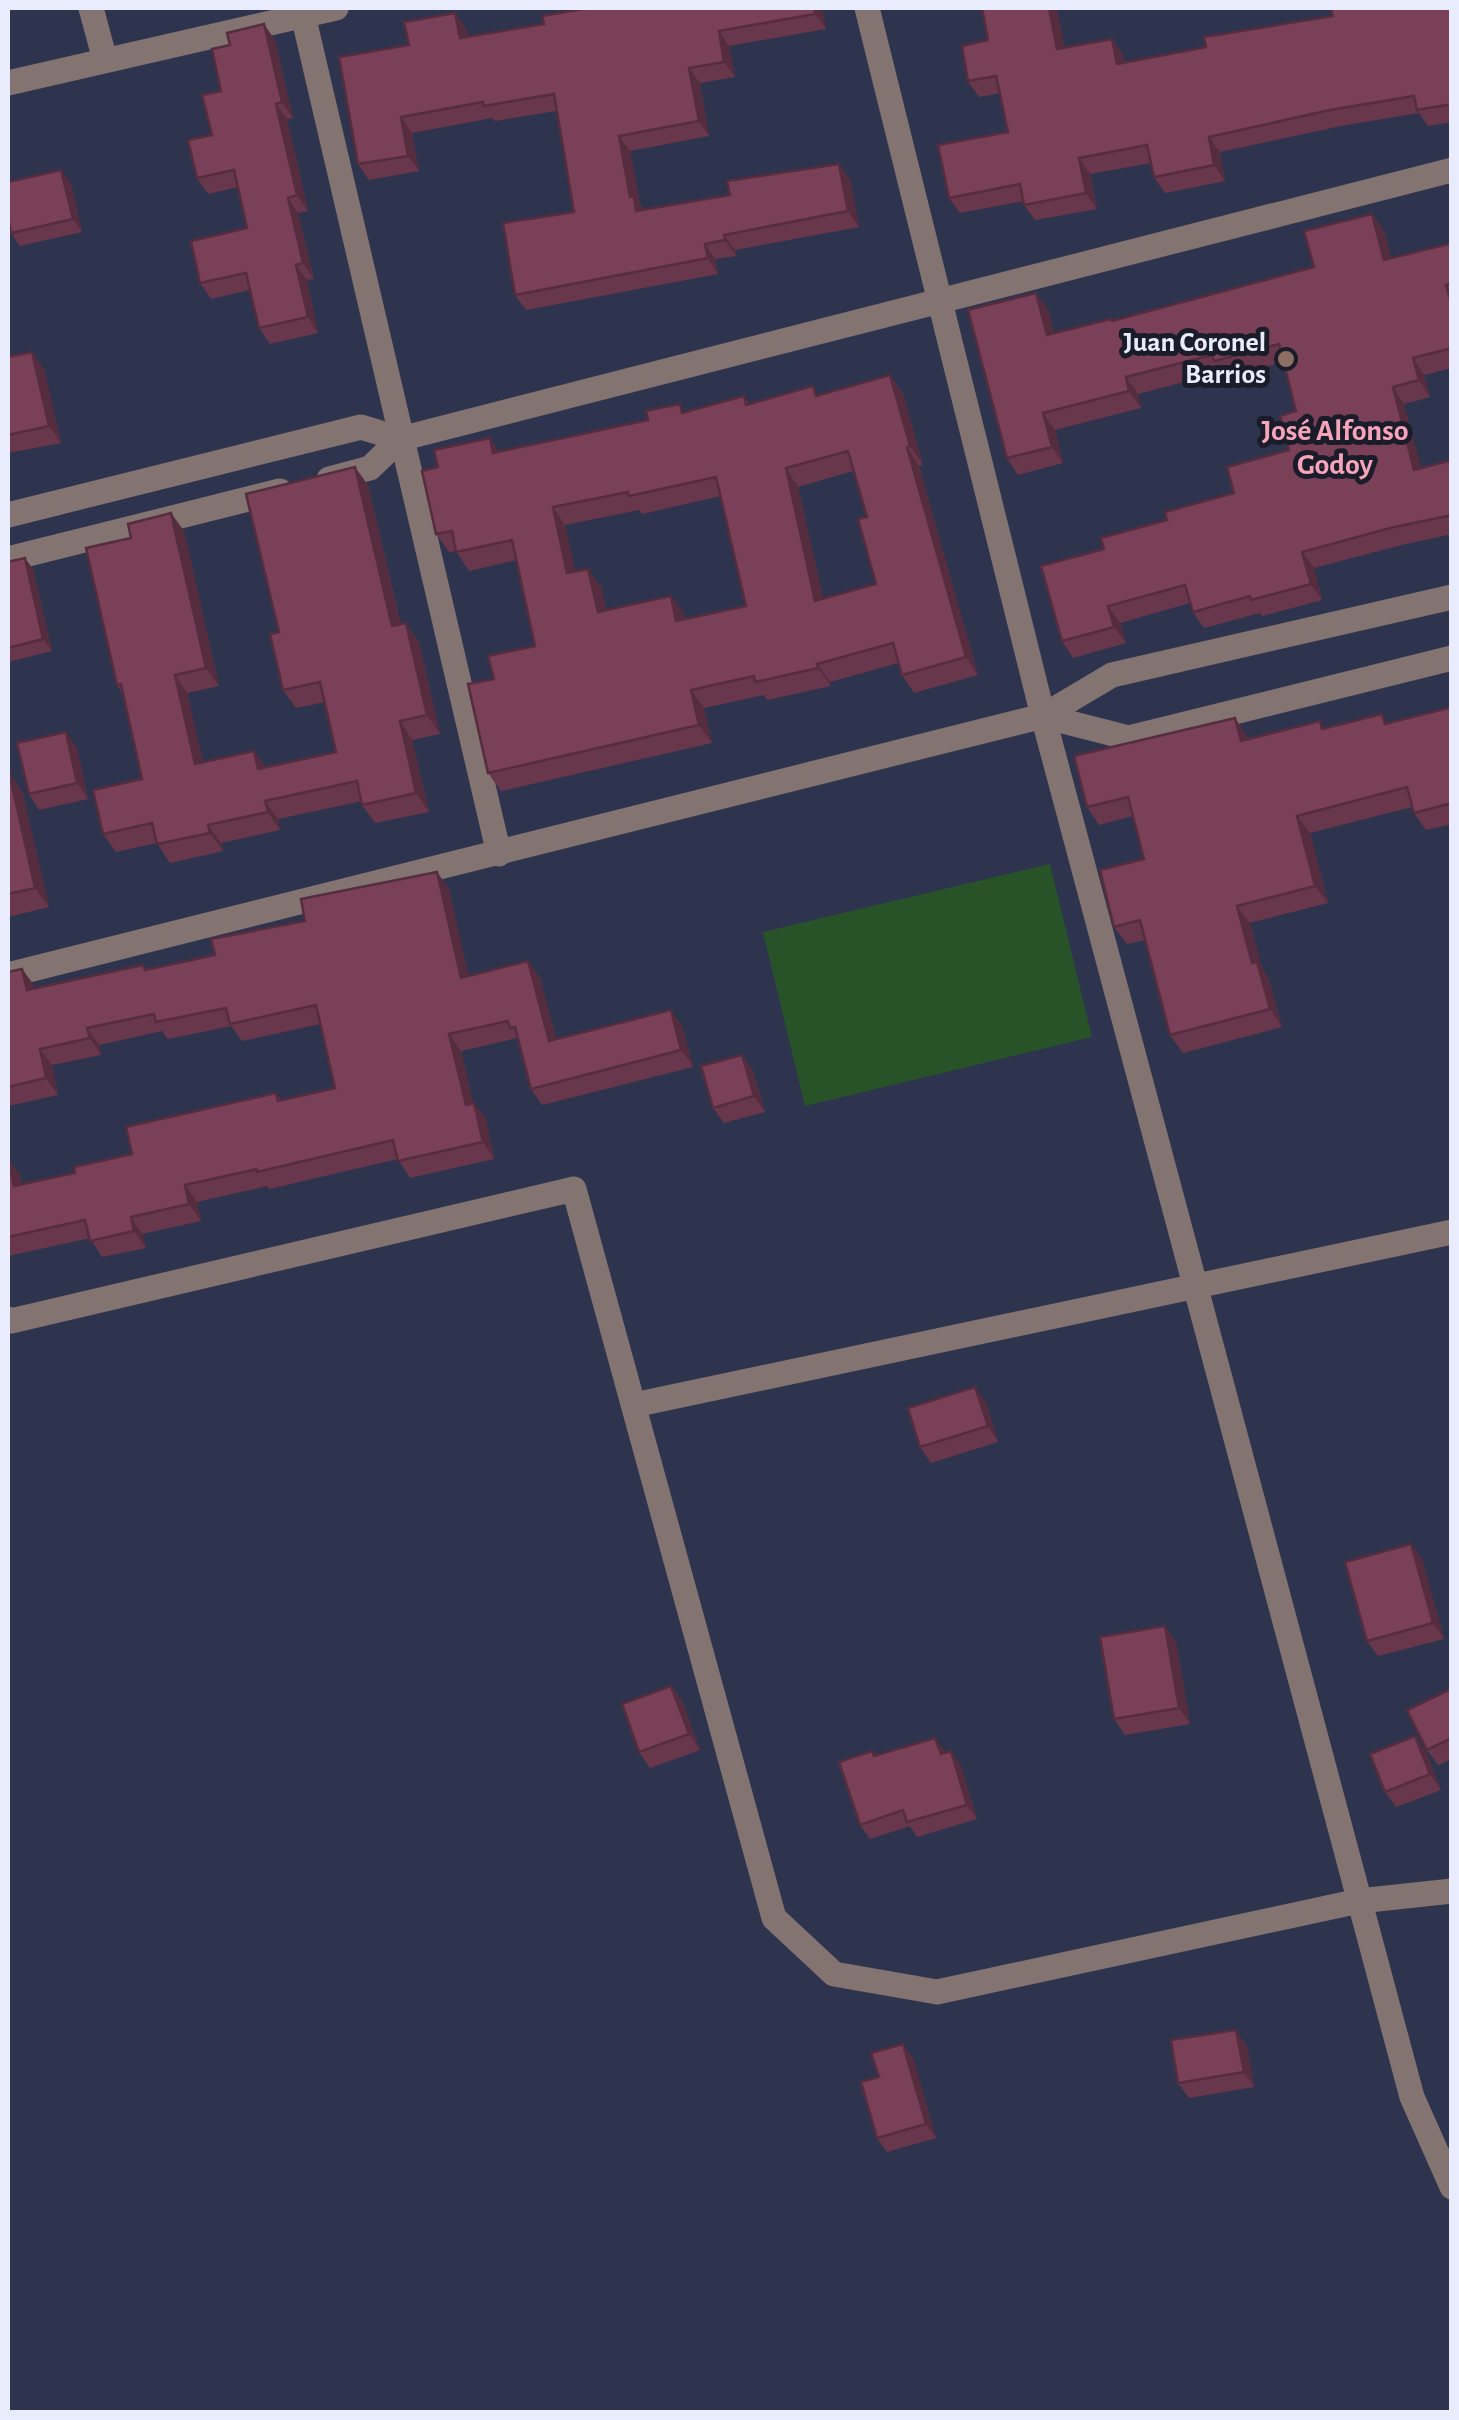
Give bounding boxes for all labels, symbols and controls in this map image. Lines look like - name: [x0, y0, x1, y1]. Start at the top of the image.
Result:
- place label: Juan Coronel Barrios: [1124, 329, 1266, 389]
- marker: Juan Coronel Barrios: [1275, 348, 1297, 370]
- district label: José Alfonso Godoy: [1261, 416, 1409, 480]

